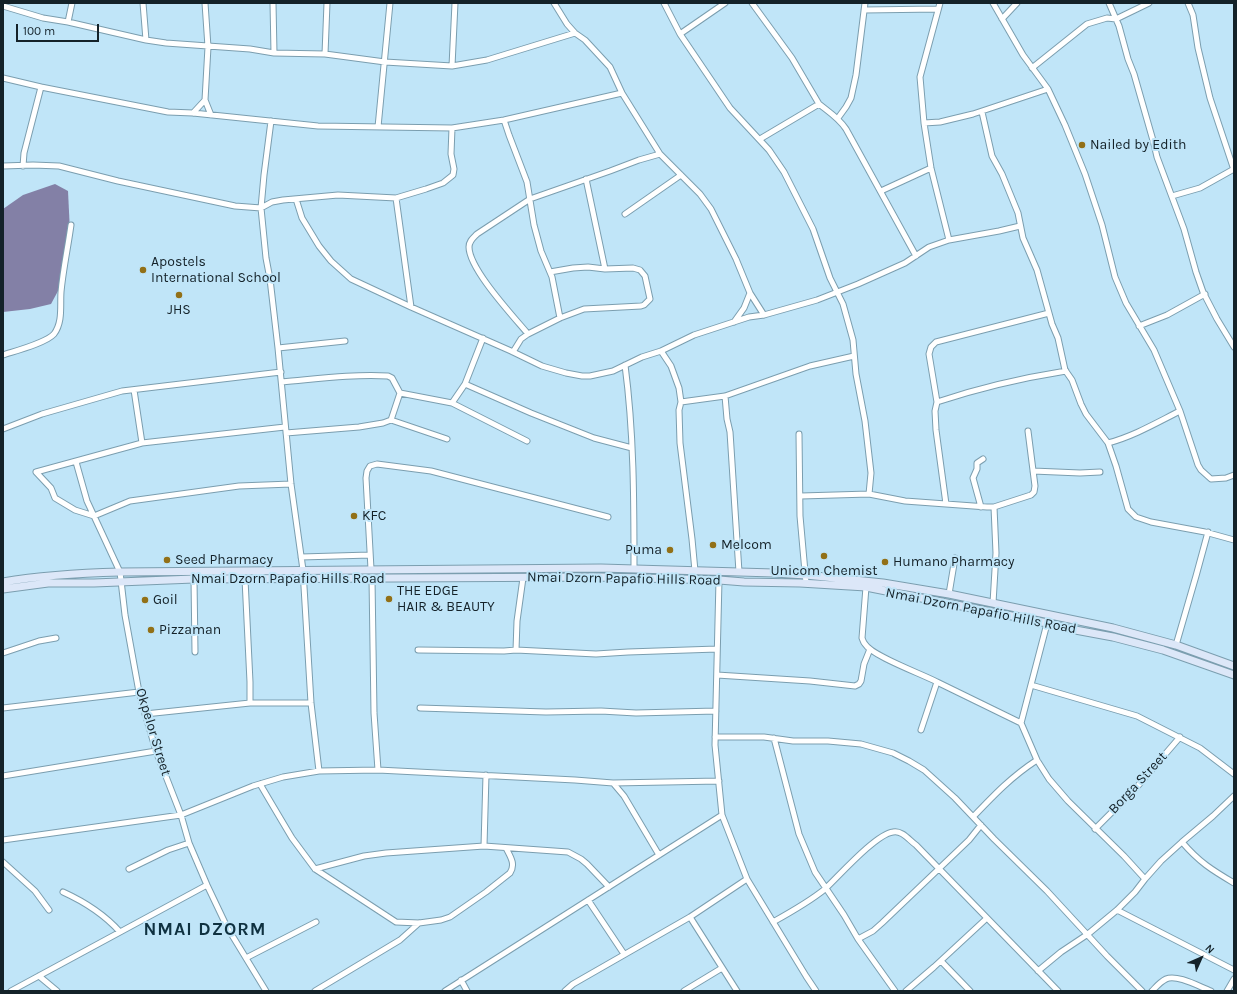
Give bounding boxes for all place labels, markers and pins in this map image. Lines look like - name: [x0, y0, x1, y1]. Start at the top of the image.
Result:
- place label: Nailed by Edith: [1090, 137, 1186, 153]
- marker: Nailed by Edith: [1077, 140, 1087, 150]
- place label: Apostels International School: [151, 254, 281, 286]
- marker: Apostels International School: [138, 265, 148, 275]
- marker: JHS: [174, 290, 184, 300]
- place label: JHS: [167, 302, 191, 318]
- place label: KFC: [362, 508, 386, 524]
- marker: KFC: [349, 511, 359, 521]
- place label: Melcom: [721, 537, 772, 553]
- marker: Melcom: [708, 540, 718, 550]
- place label: Puma: [625, 542, 662, 558]
- marker: Puma: [665, 545, 675, 555]
- marker: Unicom Chemist: [819, 551, 829, 561]
- place label: Seed Pharmacy: [175, 552, 273, 568]
- place label: Humano Pharmacy: [893, 554, 1015, 570]
- marker: Seed Pharmacy: [162, 555, 172, 565]
- marker: Humano Pharmacy: [880, 557, 890, 567]
- place label: Unicom Chemist: [770, 563, 878, 579]
- place label: THE EDGE HAIR & BEAUTY: [397, 583, 495, 616]
- place label: Goil: [153, 592, 178, 608]
- marker: THE EDGE HAIR & BEAUTY: [384, 594, 394, 604]
- marker: Goil: [140, 595, 150, 605]
- place label: Pizzaman: [159, 622, 221, 638]
- marker: Pizzaman: [146, 625, 156, 635]

